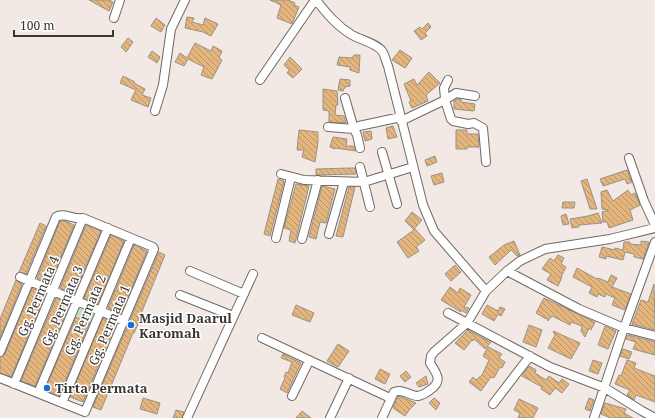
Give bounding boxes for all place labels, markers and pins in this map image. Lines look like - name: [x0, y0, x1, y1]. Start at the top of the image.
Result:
- place label: Masjid Daarul Karomah: [139, 309, 232, 342]
- marker: Masjid Daarul Karomah: [126, 320, 136, 330]
- place label: Tirta Permata: [55, 379, 148, 397]
- marker: Tirta Permata: [42, 383, 52, 393]

